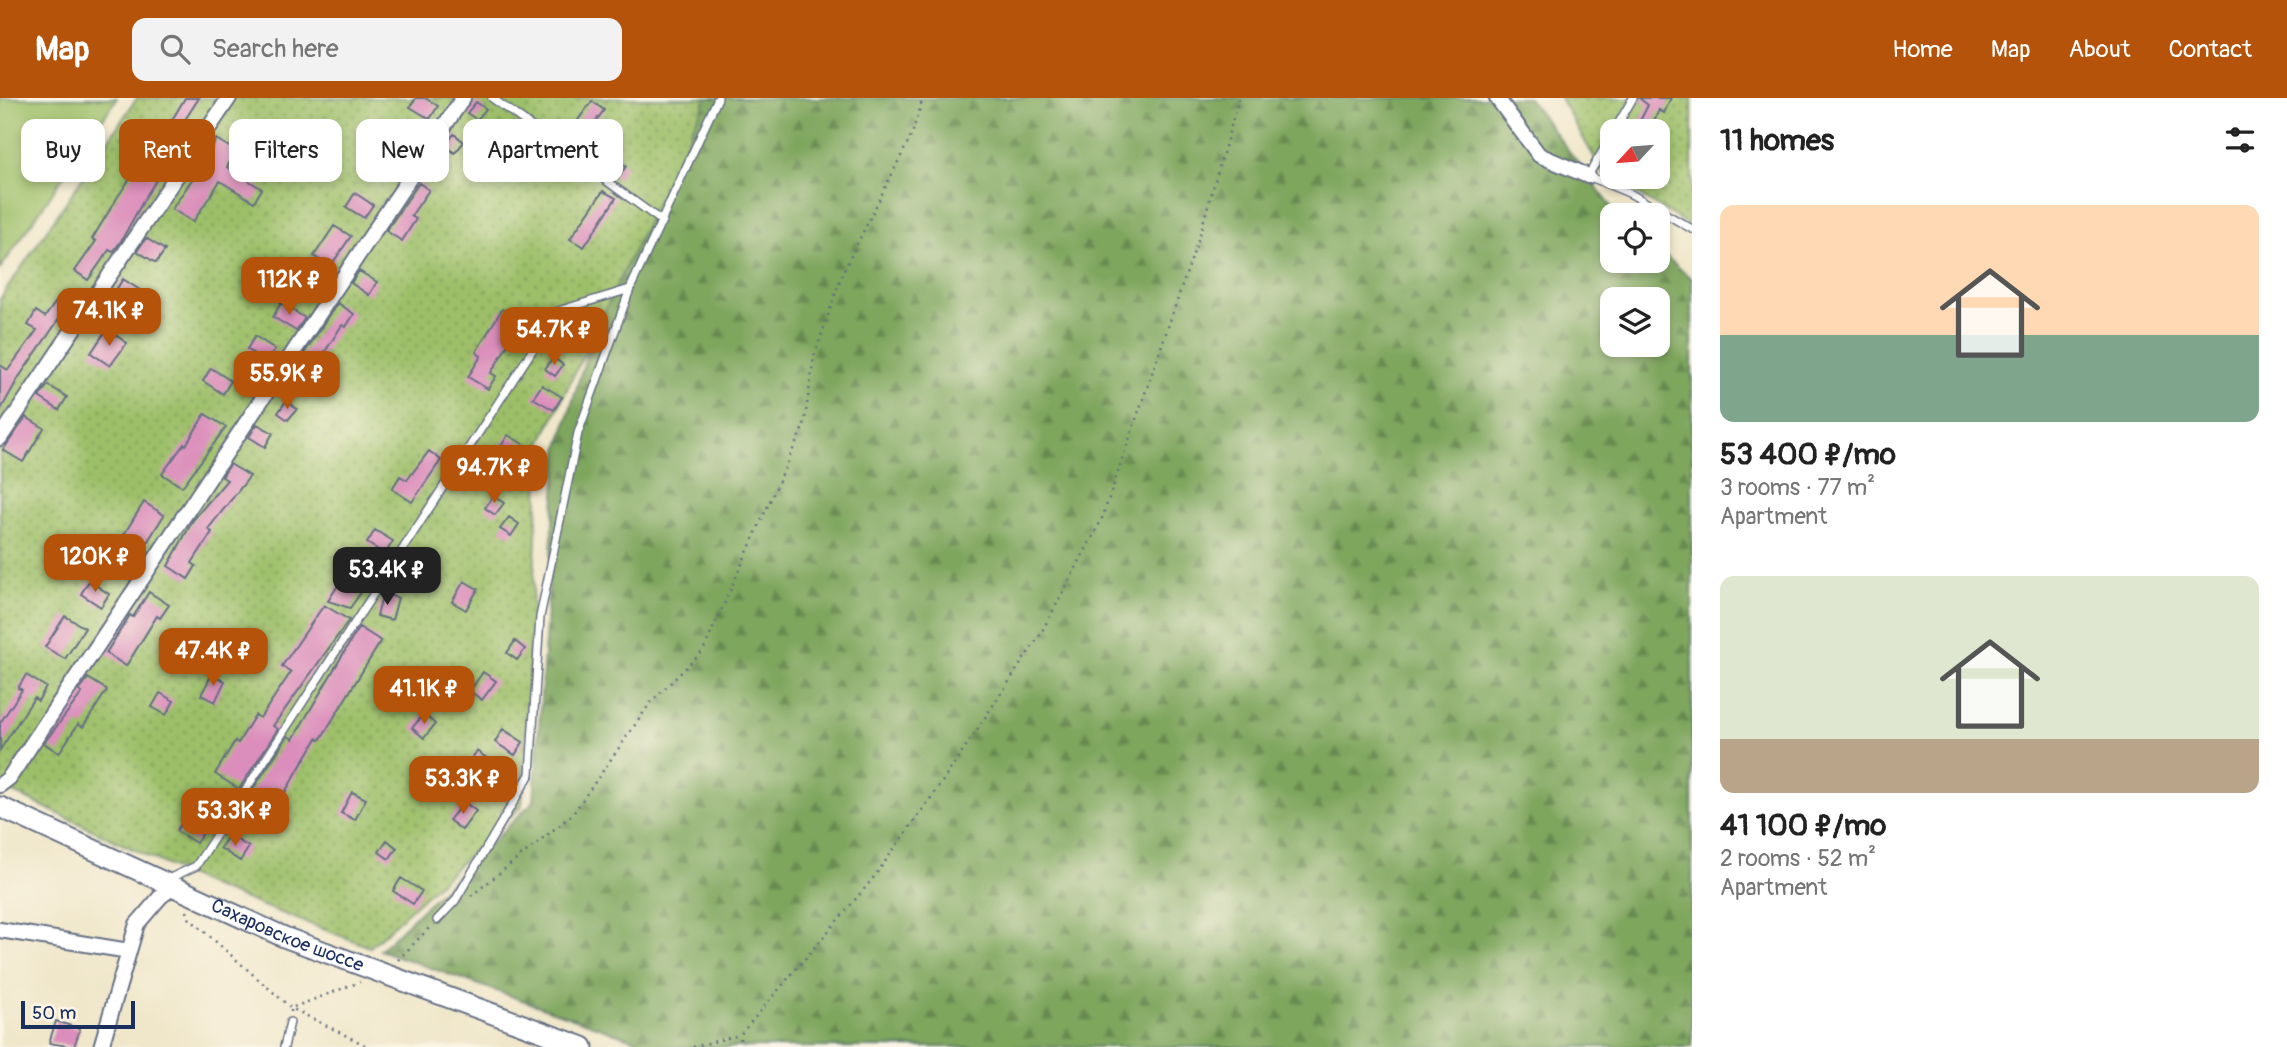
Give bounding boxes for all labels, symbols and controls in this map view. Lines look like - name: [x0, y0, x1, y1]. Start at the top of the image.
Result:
- search box: [132, 18, 622, 81]
- text: Map: [35, 29, 90, 70]
- icon: search: [156, 30, 194, 68]
- text: Search here: [212, 33, 339, 65]
- text: Home: [1892, 35, 1953, 64]
- text: Map: [1991, 35, 2031, 64]
- text: About: [2069, 35, 2131, 64]
- text: Contact: [2169, 35, 2252, 64]
- chip: Buy: [21, 119, 105, 182]
- chip: Rent: [119, 119, 215, 182]
- chip: Filters: [229, 119, 342, 182]
- chip: New: [356, 119, 449, 182]
- chip: Apartment: [463, 119, 623, 182]
- north arrow: [1600, 119, 1670, 189]
- map controls: [1600, 119, 1670, 357]
- icon: filters: [2221, 121, 2259, 159]
- text: 11 homes: [1720, 122, 1834, 159]
- button: locate: [1600, 203, 1670, 273]
- icon: home: [1927, 250, 2053, 376]
- pin: 112K ₽: [232, 258, 346, 317]
- text: 112K ₽: [257, 265, 321, 294]
- button: layers: [1600, 287, 1670, 357]
- pin: 74.1K ₽: [44, 288, 174, 348]
- text: 74.1K ₽: [73, 296, 145, 325]
- pin: 54.7K ₽: [489, 308, 619, 367]
- text: 54.7K ₽: [516, 315, 592, 344]
- pin: 55.9K ₽: [222, 352, 352, 411]
- text: 55.9K ₽: [250, 359, 324, 388]
- text: 53 400 ₽/mo: [1720, 436, 1896, 473]
- pin: 94.7K ₽: [429, 446, 559, 505]
- text: 94.7K ₽: [456, 453, 532, 482]
- text: 3 rooms · 77 m²: [1720, 473, 1875, 502]
- text: Apartment: [1720, 502, 1827, 531]
- pin: 120K ₽: [38, 534, 152, 594]
- text: 120K ₽: [60, 542, 130, 571]
- pin: 53.4K ₽: [322, 547, 452, 607]
- text: 53.4K ₽: [349, 555, 425, 584]
- icon: home: [1927, 621, 2053, 747]
- pin: 47.4K ₽: [148, 628, 278, 688]
- text: 47.4K ₽: [175, 636, 251, 665]
- pin: 41.1K ₽: [359, 666, 489, 726]
- text: 41.1K ₽: [389, 674, 459, 703]
- pin: 53.3K ₽: [398, 756, 528, 816]
- text: 53.3K ₽: [425, 764, 501, 793]
- pin: 53.3K ₽: [170, 788, 300, 848]
- text: 53.3K ₽: [197, 796, 273, 825]
- text: 41 100 ₽/mo: [1720, 807, 1886, 844]
- text: 2 rooms · 52 m²: [1720, 844, 1876, 873]
- text: Apartment: [1720, 873, 1827, 902]
- street label: Сахаровское шоссе: [207, 893, 368, 978]
- scale bar: [21, 998, 135, 1030]
- text: 50 m: [32, 1001, 76, 1025]

